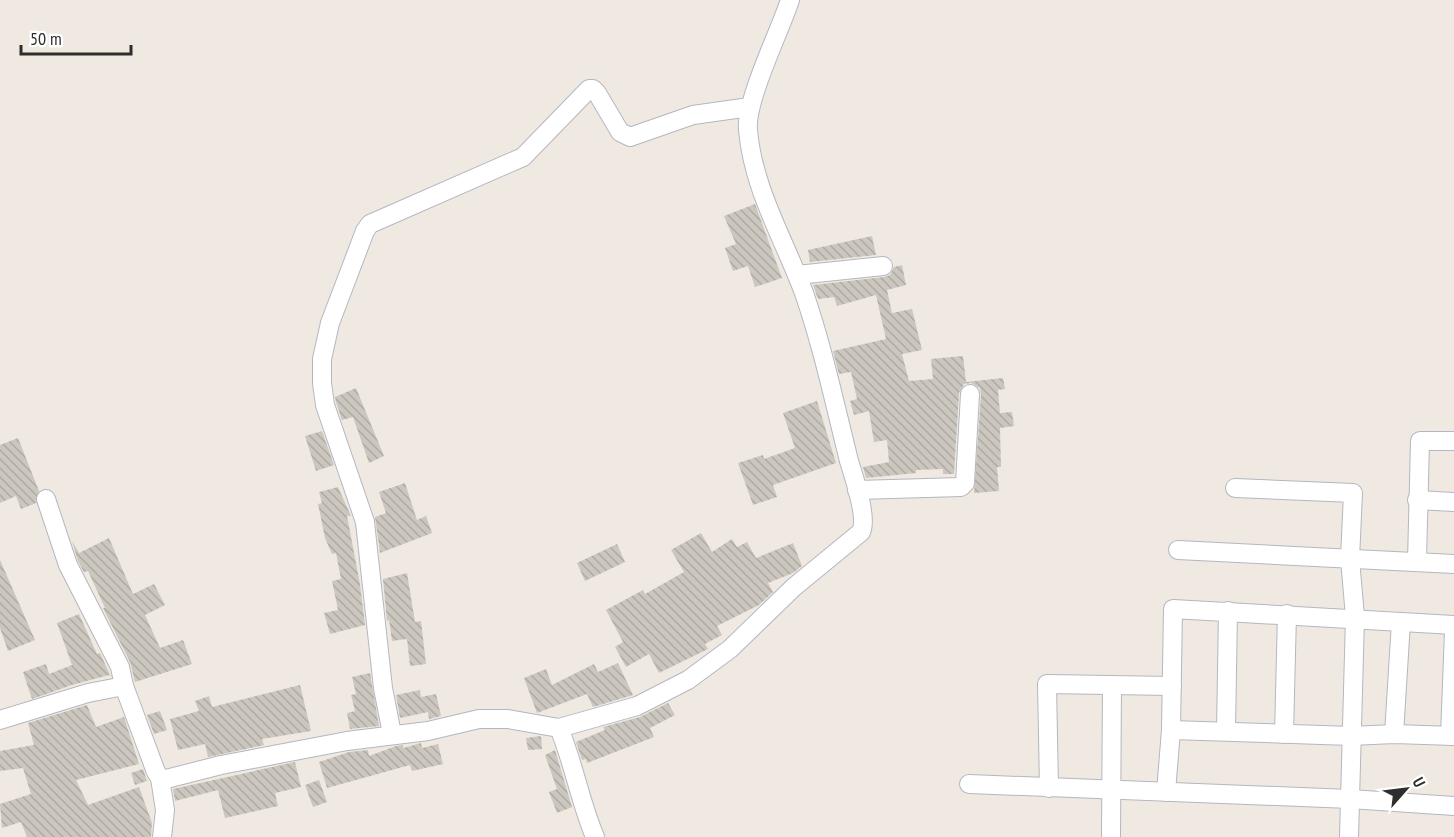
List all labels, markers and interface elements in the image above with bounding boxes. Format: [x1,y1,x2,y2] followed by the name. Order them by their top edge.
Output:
[21,18,130,56] scale bar
[30,27,62,50] text: 50 m
[1376,759,1436,819] north arrow
[1408,774,1430,790] text: U

